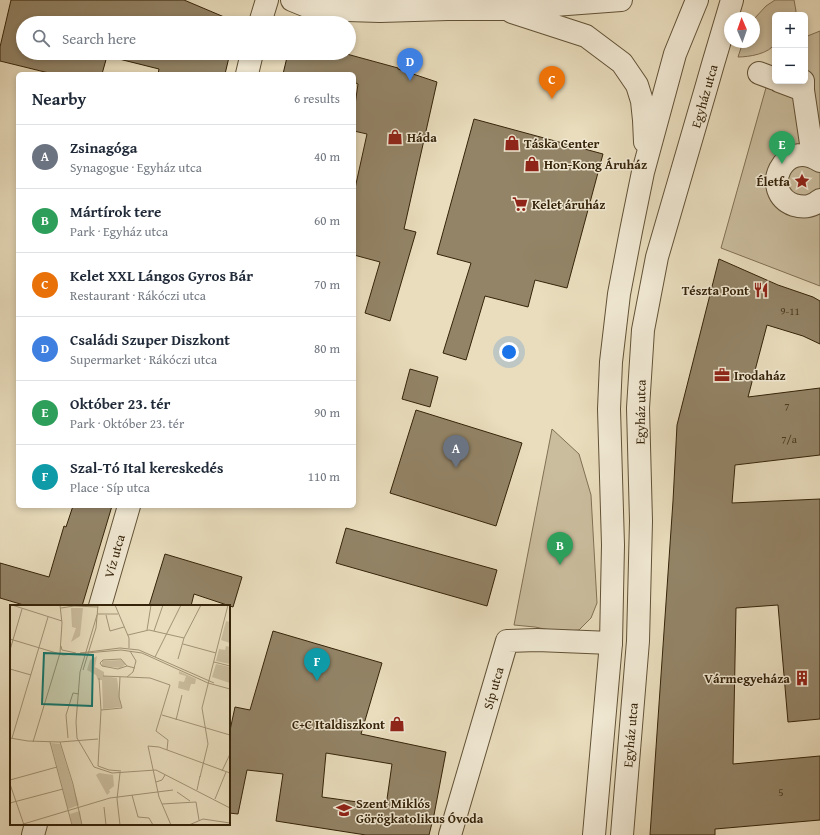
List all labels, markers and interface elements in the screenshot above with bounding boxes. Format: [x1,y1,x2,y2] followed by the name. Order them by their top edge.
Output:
[724,12,760,48] north arrow
[772,12,808,84] map controls
[772,12,808,48] button: +
[16,16,356,60] search box
[30,27,52,49] icon: search
[62,28,136,49] text: Search here
[397,48,423,81] pin: D
[772,48,808,84] button: −
[686,61,723,130] street label: Egyház utca
[539,66,565,99] pin: C
[32,86,86,111] text: Nearby
[294,89,340,108] text: 6 results
[386,128,404,146] shop icon: Háda
[407,128,437,147] place label: Háda
[769,131,795,164] pin: E
[503,134,521,152] shop icon: Táska Center
[524,134,600,153] place label: Táska Center
[70,137,137,158] text: Zsinagóga
[41,147,49,166] text: A
[314,147,340,166] text: 40 m
[523,155,541,173] shop icon: Hon-Kong Áruház
[544,155,647,174] place label: Hon-Kong Áruház
[70,158,202,177] text: Synagogue · Egyház utca
[757,172,790,191] place label: Életfa
[793,172,811,190] place icon: Életfa
[511,195,529,213] supermarket icon: Kelet áruház
[532,195,605,214] place label: Kelet áruház
[70,201,161,222] text: Mártírok tere
[41,211,49,230] text: B
[314,211,340,230] text: 60 m
[70,222,168,241] text: Park · Egyház utca
[70,265,253,286] text: Kelet XXL Lángos Gyros Bár
[41,275,49,294] text: C
[314,275,340,294] text: 70 m
[682,281,749,300] place label: Tészta Pont
[752,281,770,299] restaurant icon: Tészta Pont
[70,286,206,305] text: Restaurant · Rákóczi utca
[780,303,800,319] house number: 9-11
[70,329,230,350] text: Családi Szuper Diszkont
[41,339,49,358] text: D
[314,339,340,358] text: 80 m
[499,342,519,362] your location
[70,350,217,369] text: Supermarket · Rákóczi utca
[713,366,731,384] office icon: Irodaház
[734,366,786,385] place label: Irodaház
[630,378,651,445] street label: Egyház utca
[70,393,170,414] text: Október 23. tér
[784,398,790,414] house number: 7
[42,403,48,422] text: E
[314,403,340,422] text: 90 m
[70,414,184,433] text: Park · Október 23. tér
[781,431,798,447] house number: 7/a
[443,435,469,468] pin: A
[70,457,223,478] text: Szal-Tó Ital kereskedés
[42,467,48,486] text: F
[308,467,340,486] text: 110 m
[70,478,150,497] text: Place · Síp utca
[99,531,130,580] street label: Víz utca
[547,532,573,565] pin: B
[10,605,230,825] inset map
[304,648,330,681] pin: F
[478,664,509,712] street label: Síp utca
[704,669,790,688] place label: Vármegyeháza
[793,669,811,687] building icon: Vármegyeháza
[618,701,643,768] street label: Egyház utca
[292,715,385,734] place label: C+C Italdiszkont
[388,715,406,733] shop icon: C+C Italdiszkont
[778,784,784,800] house number: 5
[356,794,484,828] place label: Szent Miklós Görögkatolikus Óvoda
[335,801,353,819] school or university icon: Szent Miklós Görögkatolikus Óvoda

